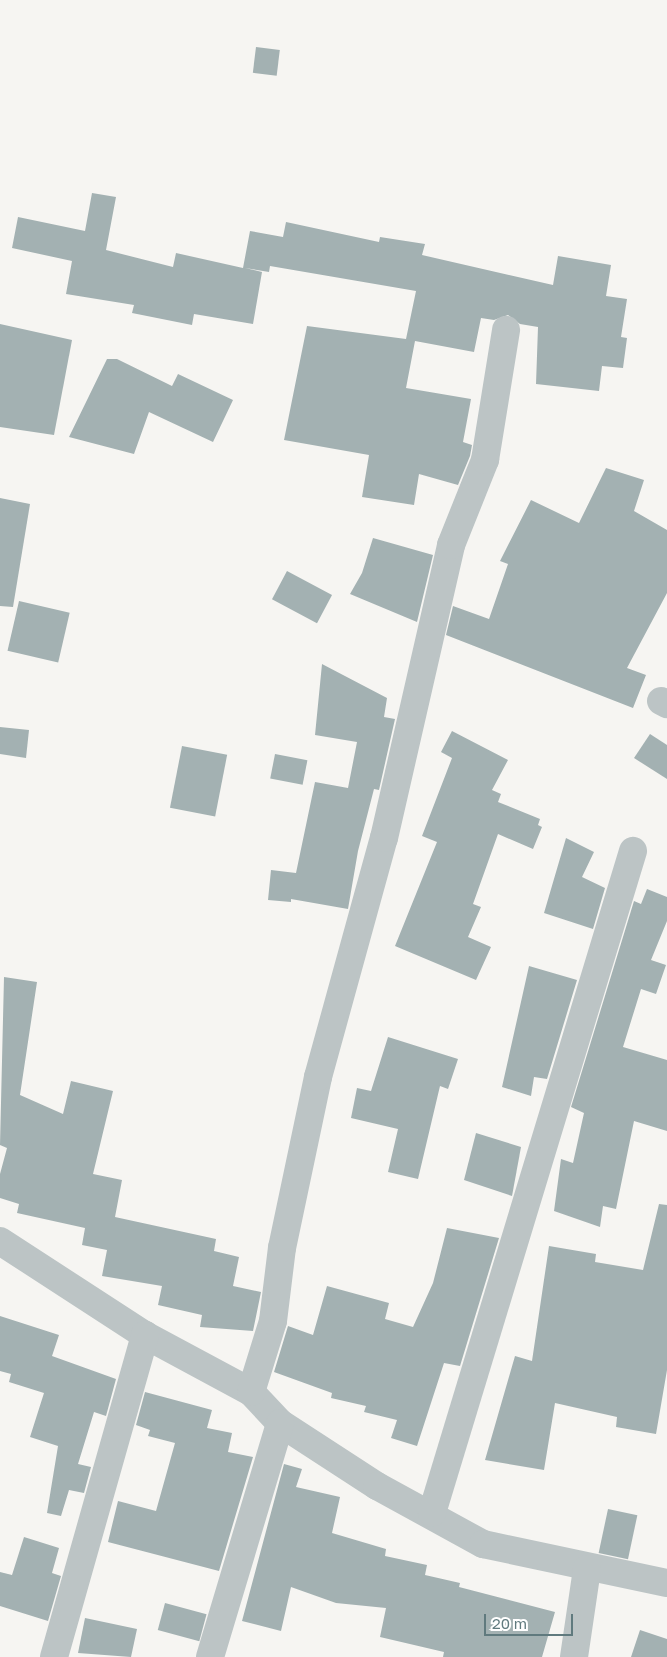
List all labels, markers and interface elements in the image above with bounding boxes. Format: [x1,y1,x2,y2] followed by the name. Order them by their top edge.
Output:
[487,1604,576,1636] scale bar
[492,1614,527,1632] text: 20 m

